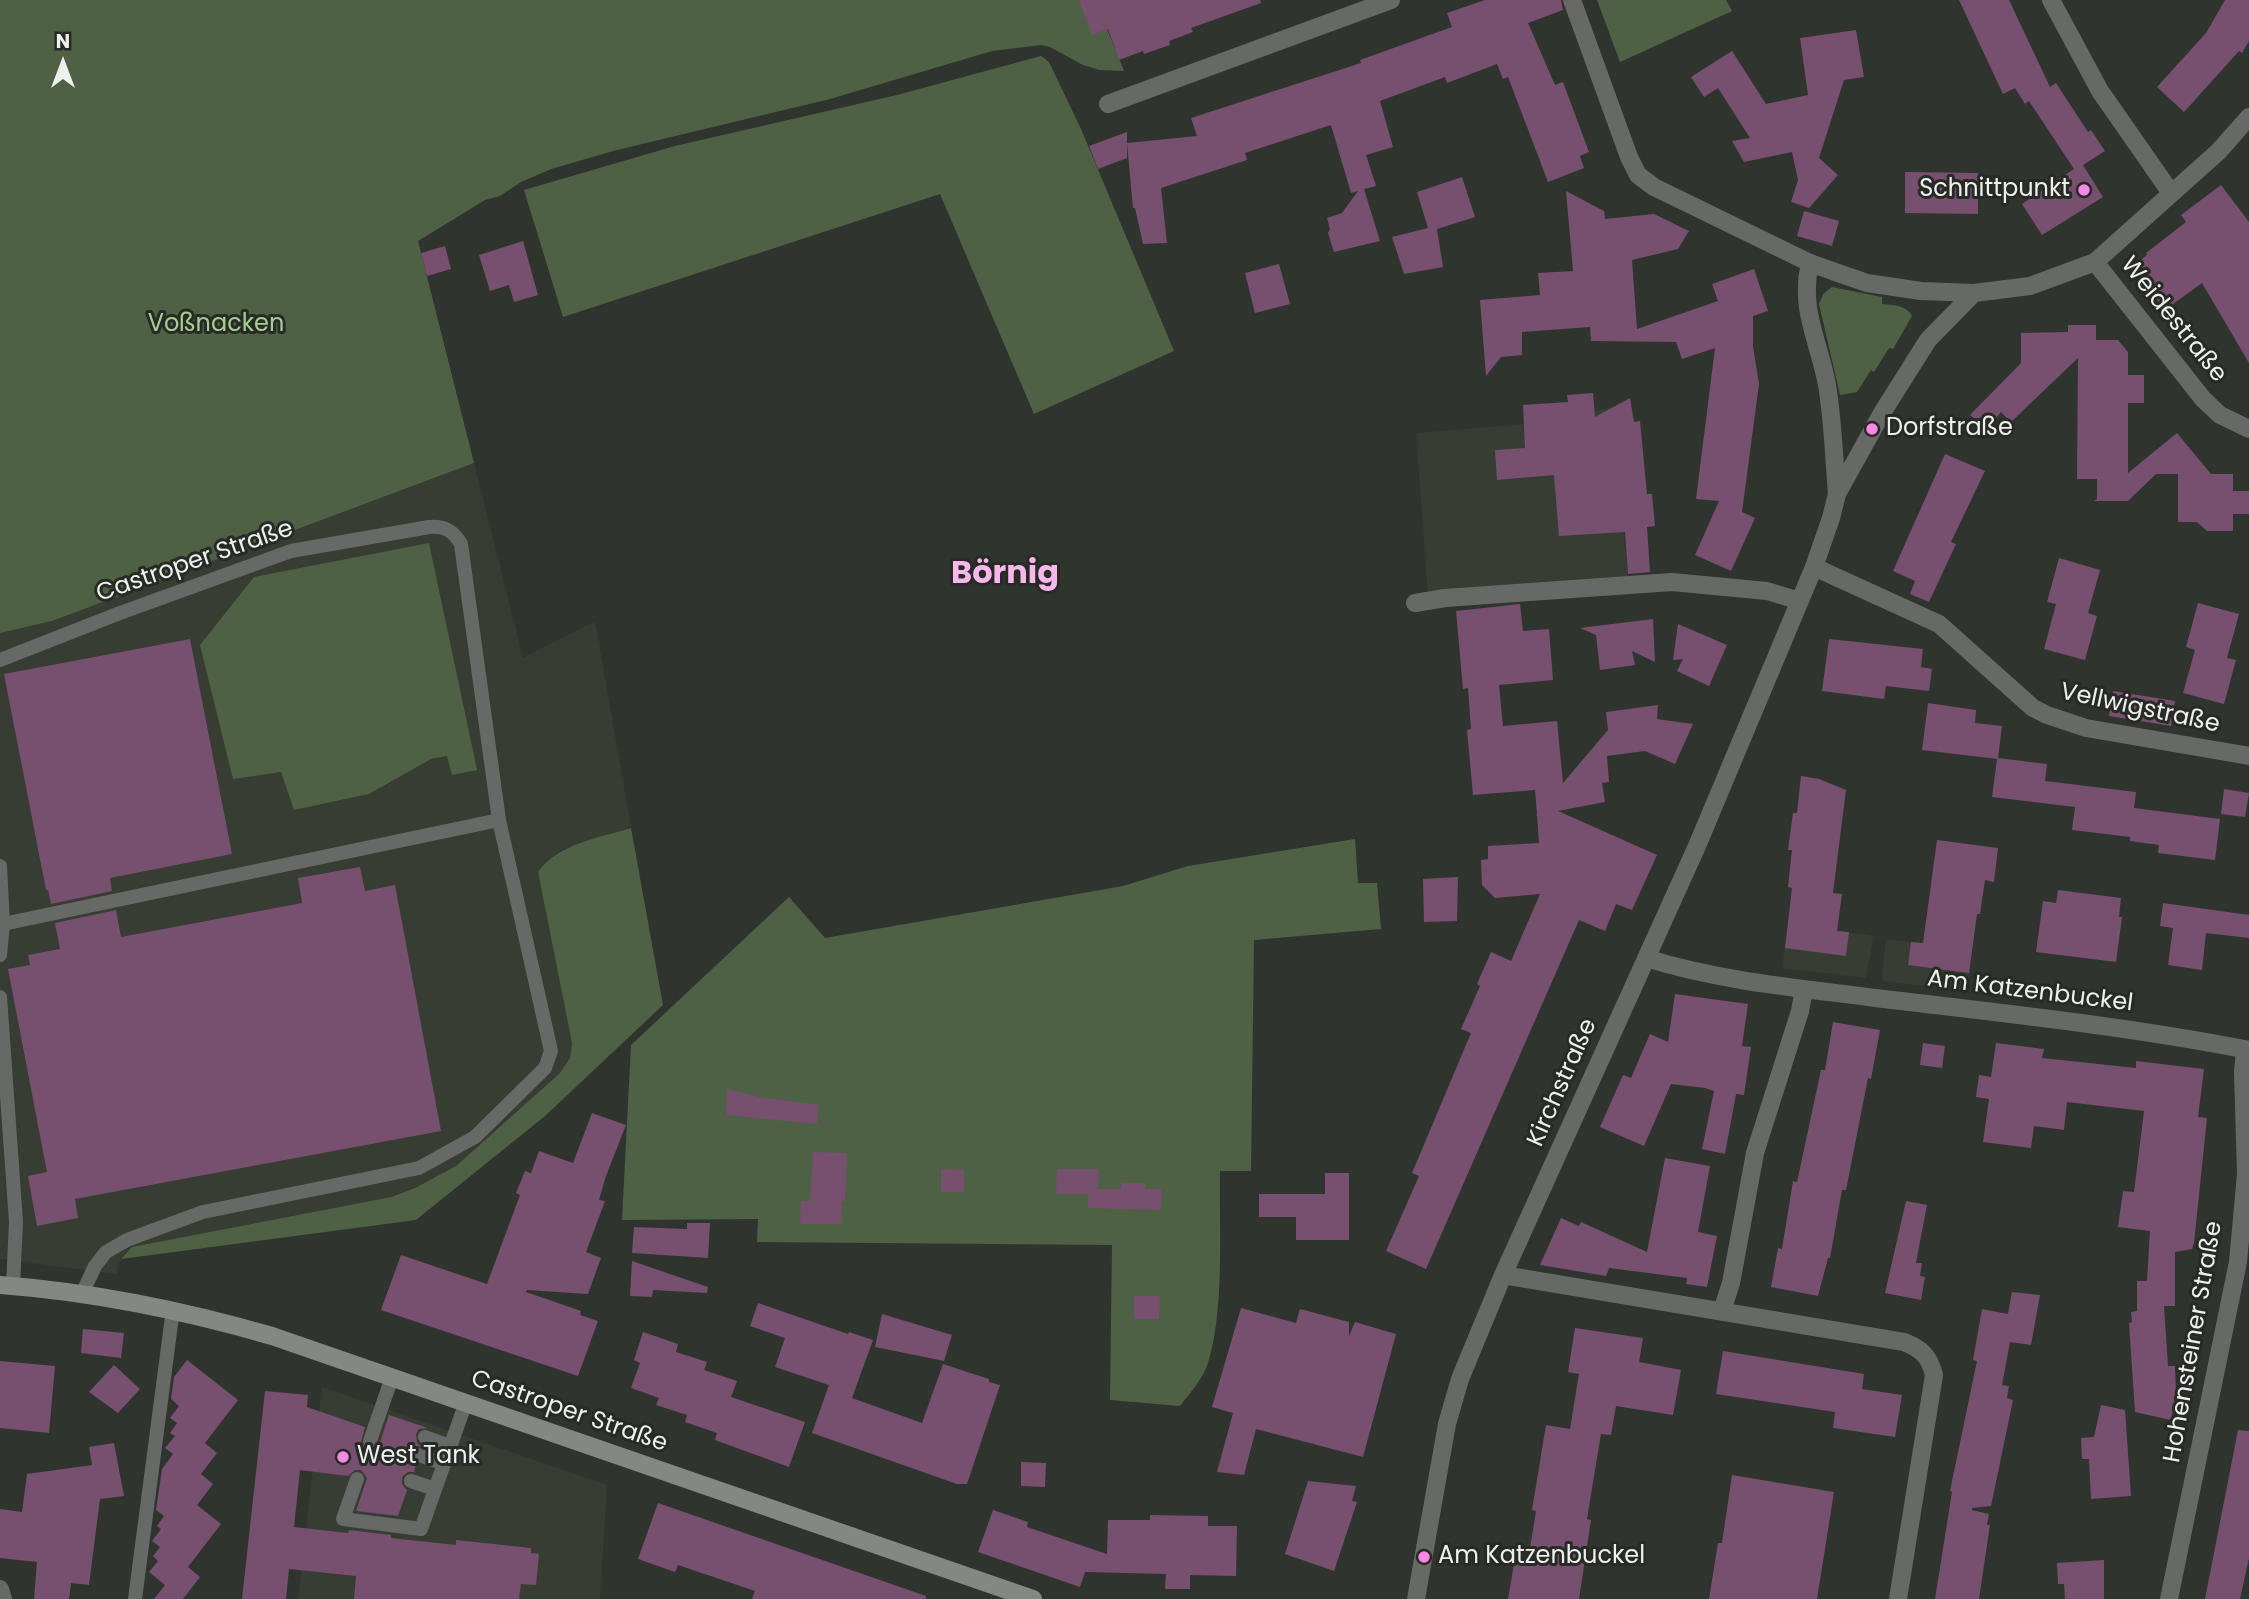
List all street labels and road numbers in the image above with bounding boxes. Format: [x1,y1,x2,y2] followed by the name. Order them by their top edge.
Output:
[2114,251,2232,389] street label: Weidestraße
[93,515,297,609] street label: Castroper Straße
[2058,678,2222,740] street label: Vellwigstraße
[1925,965,2135,1019] street label: Am Katzenbuckel
[1522,1015,1604,1151] street label: Kirchstraße
[2159,1219,2229,1465] street label: Hohensteiner Straße
[467,1365,671,1459] street label: Castroper Straße

